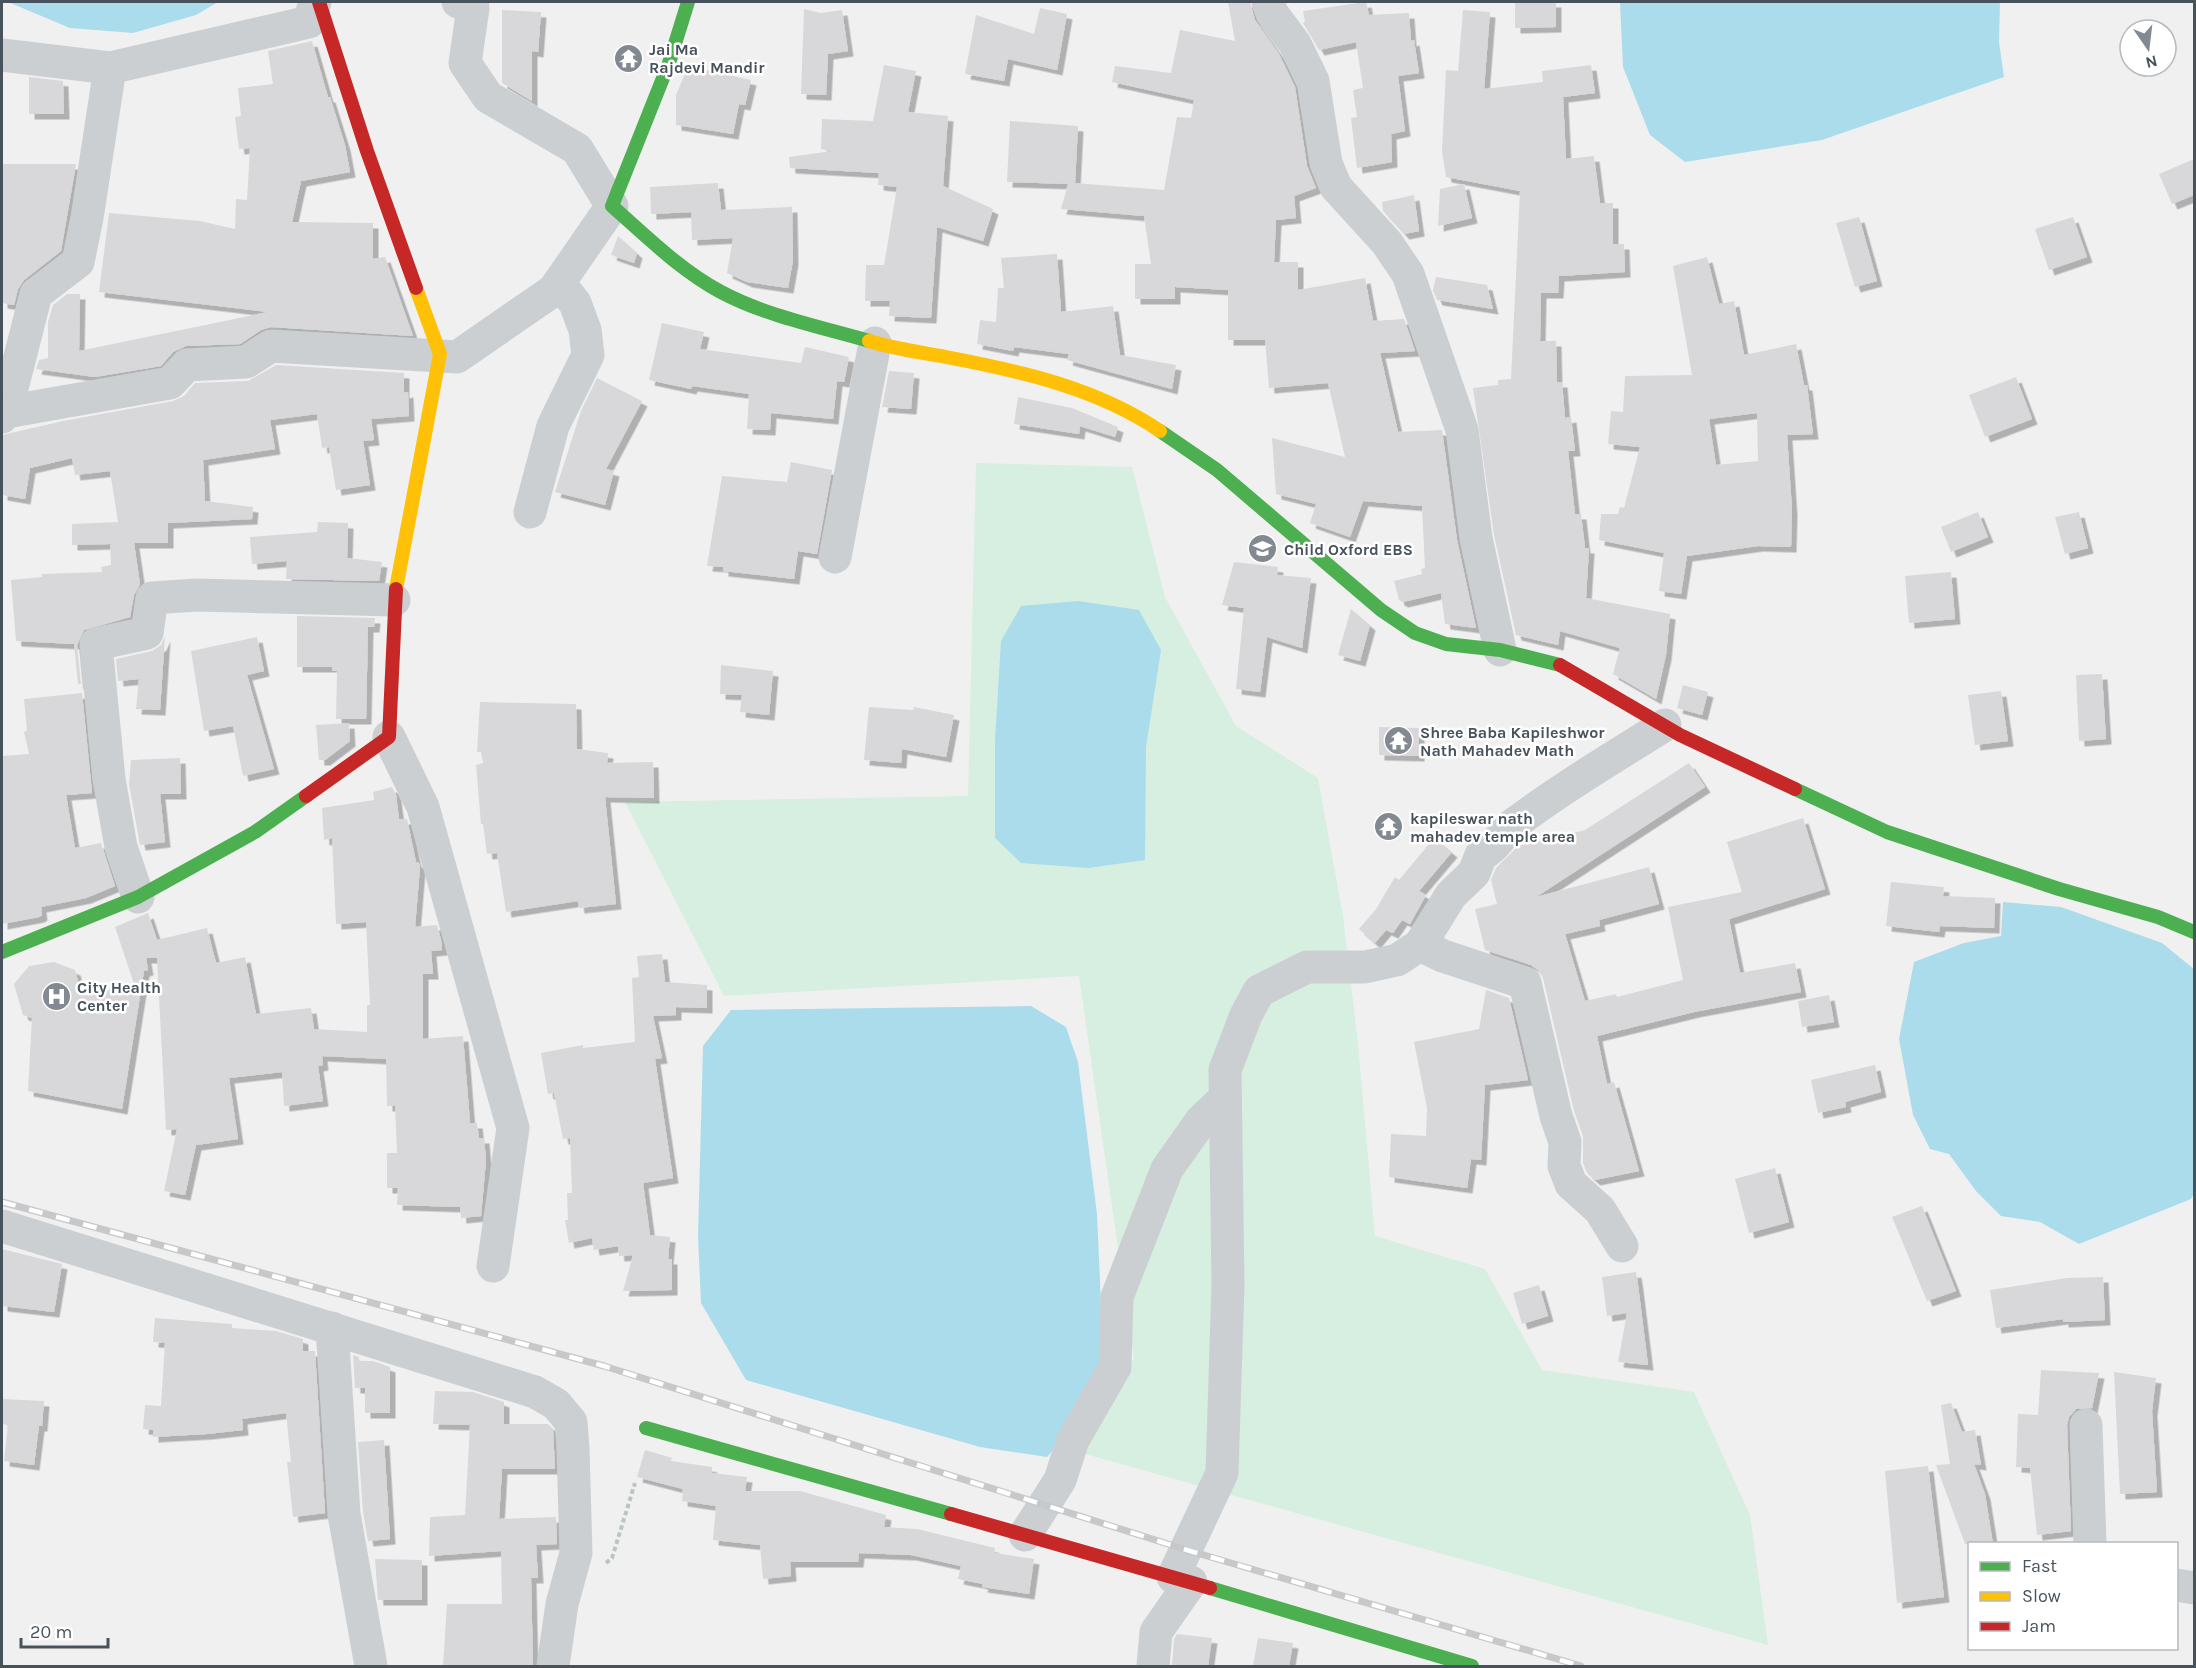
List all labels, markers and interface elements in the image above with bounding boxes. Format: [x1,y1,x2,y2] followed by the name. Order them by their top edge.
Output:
[2118,18,2178,78] north arrow
[649,40,765,77] place label: Jai Ma Rajdevi Mandir
[612,42,644,74] temple icon: Jai Ma Rajdevi Mandir
[2144,51,2159,73] text: N
[1247,533,1279,565] school or university icon: Child Oxford EBS
[1284,540,1413,559] place label: Child Oxford EBS
[1420,723,1605,760] place label: Shree Baba Kapileshwor Nath Mahadev Math
[1383,725,1415,757] temple icon: Shree Baba Kapileshwor Nath Mahadev Math
[1410,809,1575,846] place label: kapileswar nath mahadev temple area
[1373,811,1405,843] temple icon: kapileswar nath mahadev temple area
[77,978,161,1015] place label: City Health Center
[40,980,72,1012] hospital icon: City Health Center
[1968,1542,2178,1650] legend
[2022,1555,2057,1577] text: Fast
[2022,1585,2061,1607] text: Slow
[21,1611,108,1649] scale bar
[2022,1615,2056,1637] text: Jam
[30,1621,72,1643] text: 20 m

